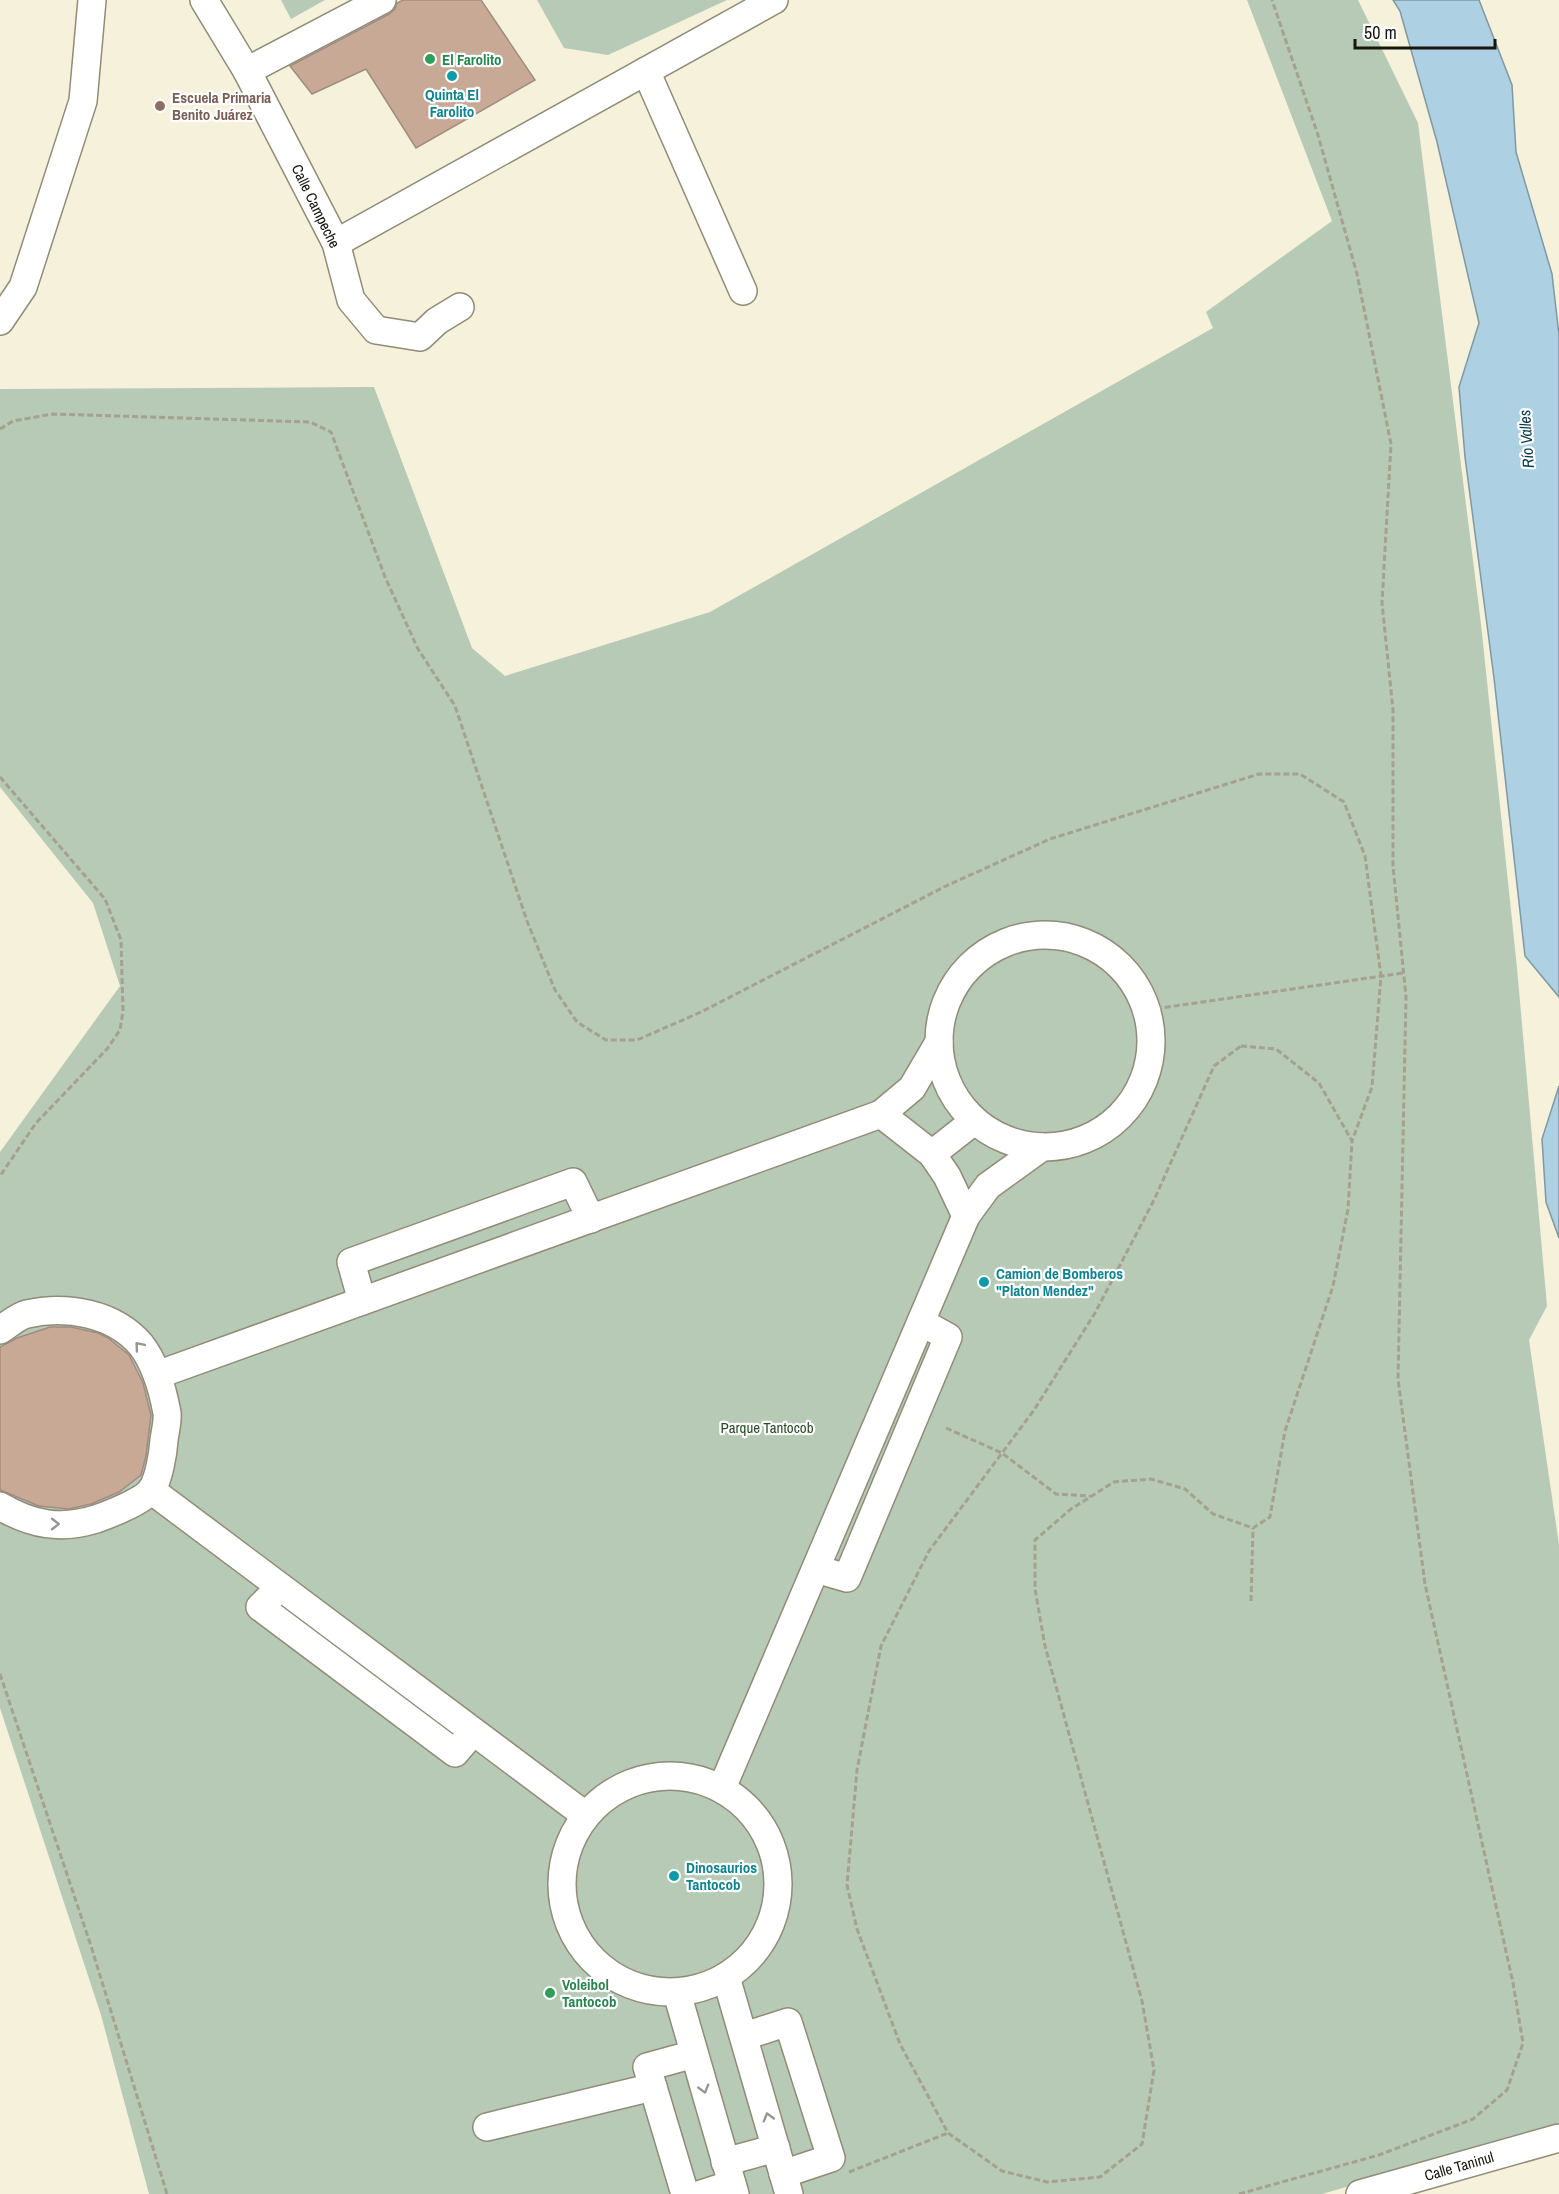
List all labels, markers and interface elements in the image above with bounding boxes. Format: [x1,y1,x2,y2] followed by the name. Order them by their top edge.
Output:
[1355,12,1494,50] scale bar
[1364,20,1397,45] text: 50 m
[442,49,502,70] place label: El Farolito
[423,52,437,66] marker: El Farolito
[445,69,459,83] marker: Quinta El Farolito
[425,84,479,122] place label: Quinta El Farolito
[172,87,271,125] place label: Escuela Primaria Benito Juárez
[153,99,167,113] marker: Escuela Primaria Benito Juárez
[287,161,345,252] street label: Calle Campeche
[1513,409,1539,469] water label: Río Valles
[996,1263,1123,1301] place label: Camion de Bomberos "Platon Mendez"
[977,1275,991,1289] marker: Camion de Bomberos "Platon Mendez"
[135,1342,146,1353] one-way arrow
[720,1417,814,1438] park label: Parque Tantocob
[50,1518,59,1530] one-way arrow
[686,1857,757,1895] place label: Dinosaurios Tantocob
[667,1869,681,1883] marker: Dinosaurios Tantocob
[562,1974,616,2012] place label: Voleibol Tantocob
[543,1986,557,2000] marker: Voleibol Tantocob
[697,2084,709,2094] one-way arrow
[762,2113,775,2123] one-way arrow
[1422,2146,1496,2186] street label: Calle Taninul

